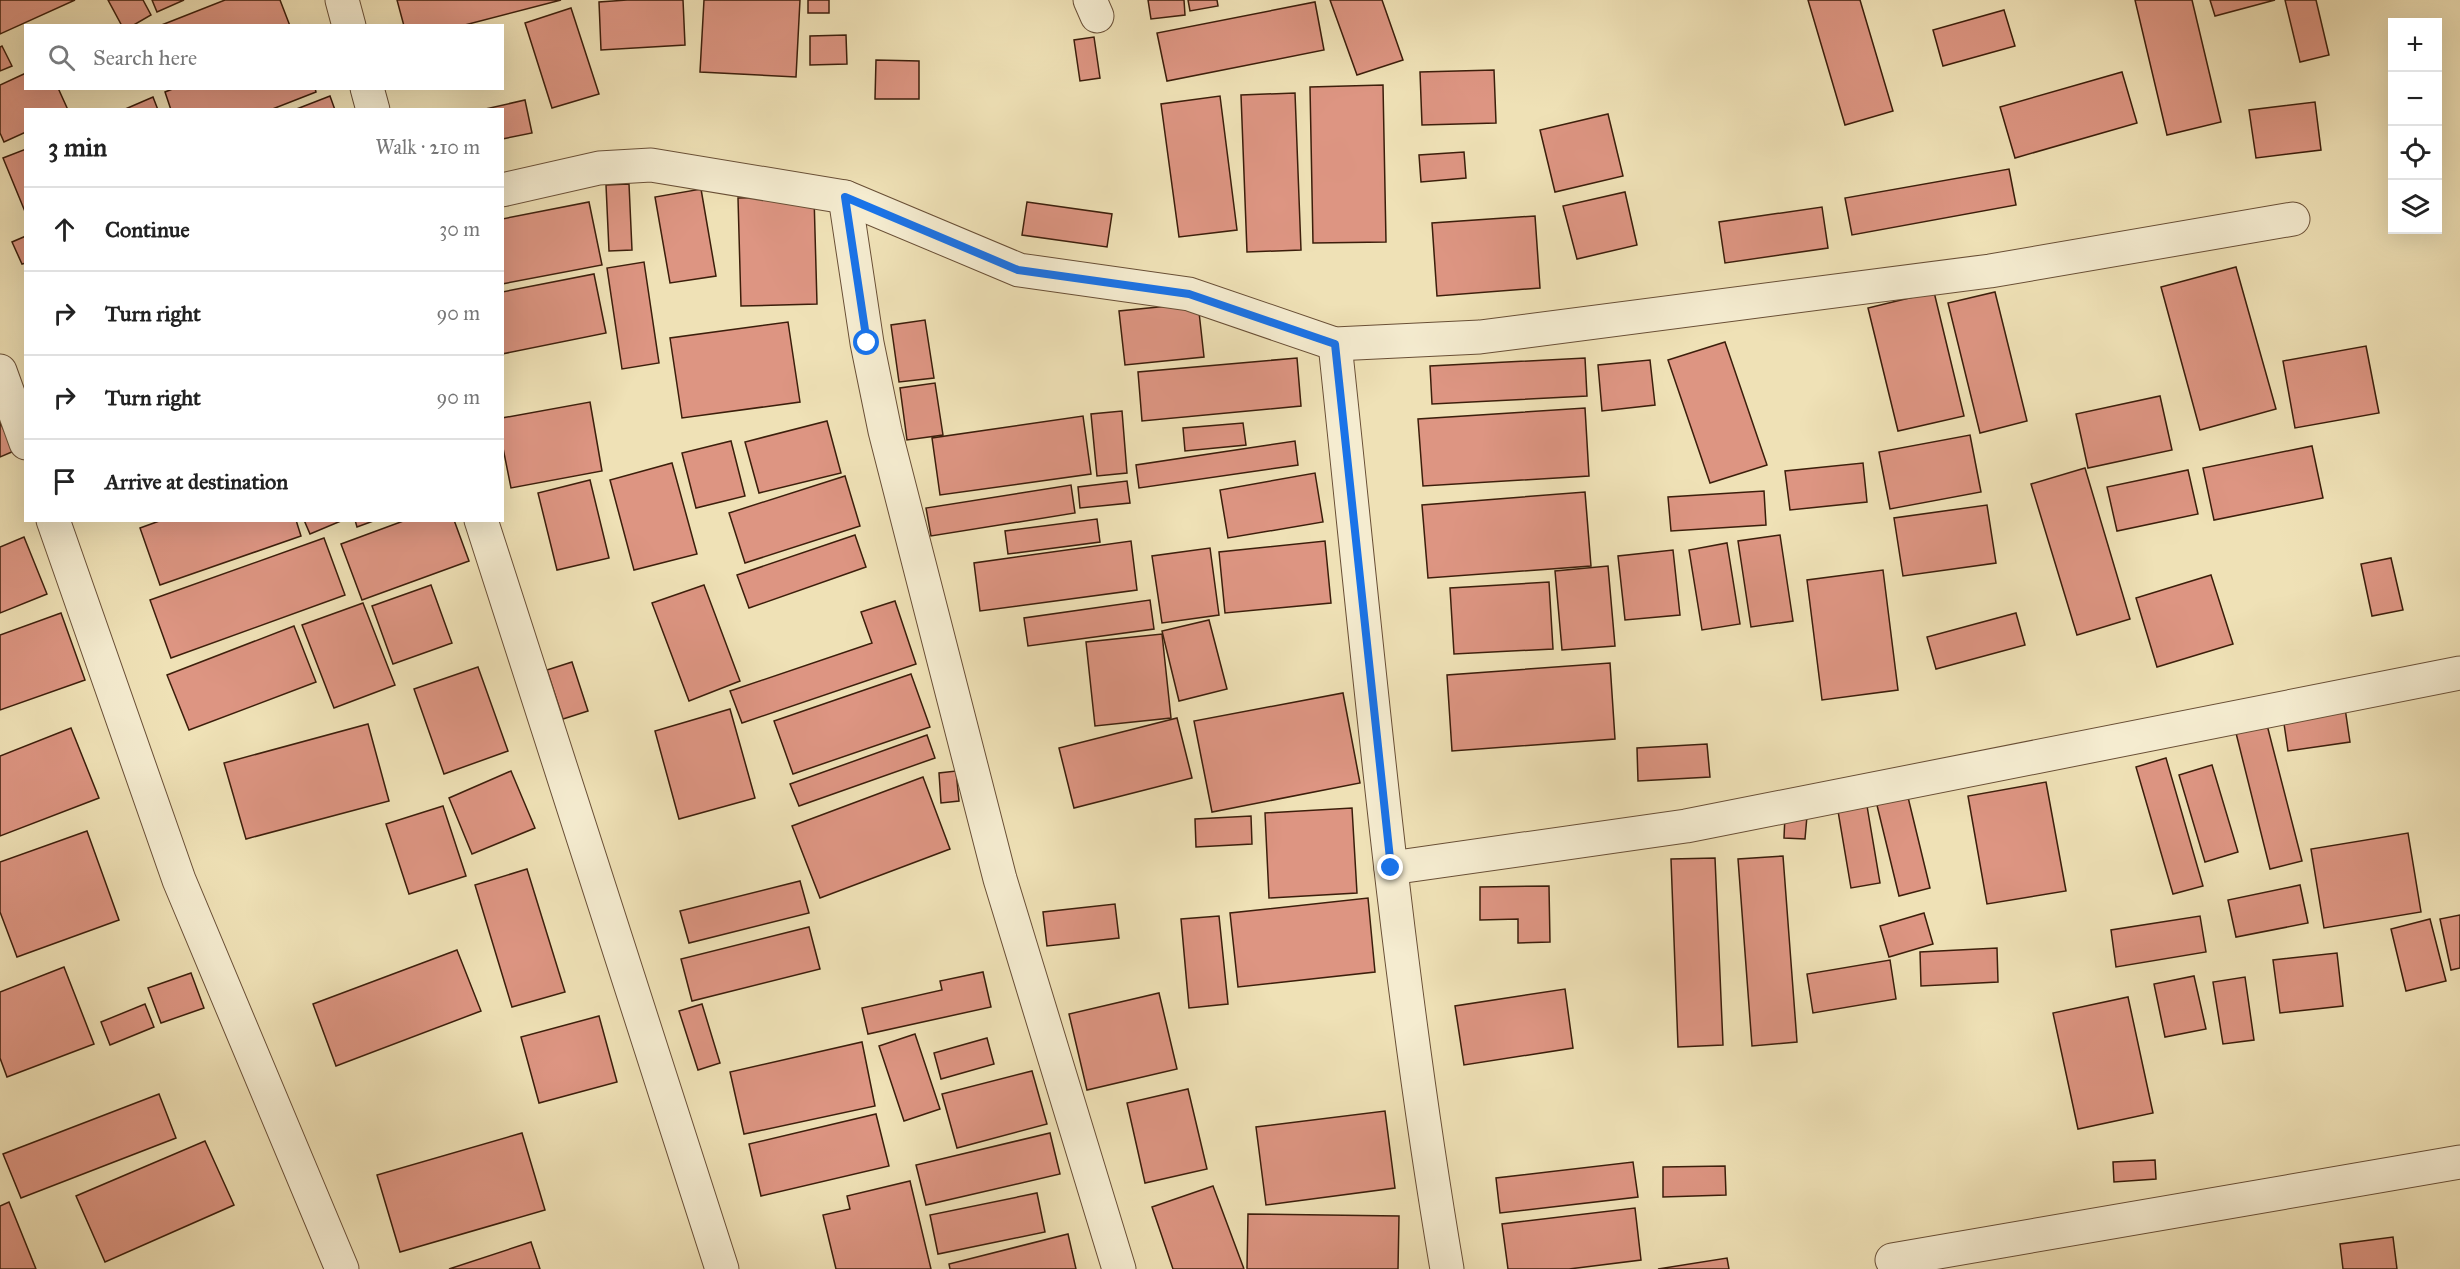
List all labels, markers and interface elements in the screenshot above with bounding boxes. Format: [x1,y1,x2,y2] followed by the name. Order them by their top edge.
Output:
[2388,18,2442,234] map controls
[2388,18,2442,72] button: +
[24,24,504,90] search box
[45,41,78,74] icon: search
[93,44,197,71] text: Search here
[2388,72,2442,126] button: −
[2388,126,2442,180] button: locate
[48,131,107,163] text: 3 min
[375,135,480,159] text: Walk · 210 m
[2388,180,2442,234] button: layers
[48,213,81,246] icon: ahead
[105,216,190,243] text: Continue
[439,217,480,241] text: 30 m
[48,297,81,330] icon: right
[105,300,201,327] text: Turn right
[437,301,480,325] text: 90 m
[853,329,879,355] route start
[48,381,81,414] icon: right
[105,384,201,411] text: Turn right
[437,385,480,409] text: 90 m
[48,465,81,498] icon: arrive
[105,468,288,495] text: Arrive at destination
[1377,854,1403,880] route end

